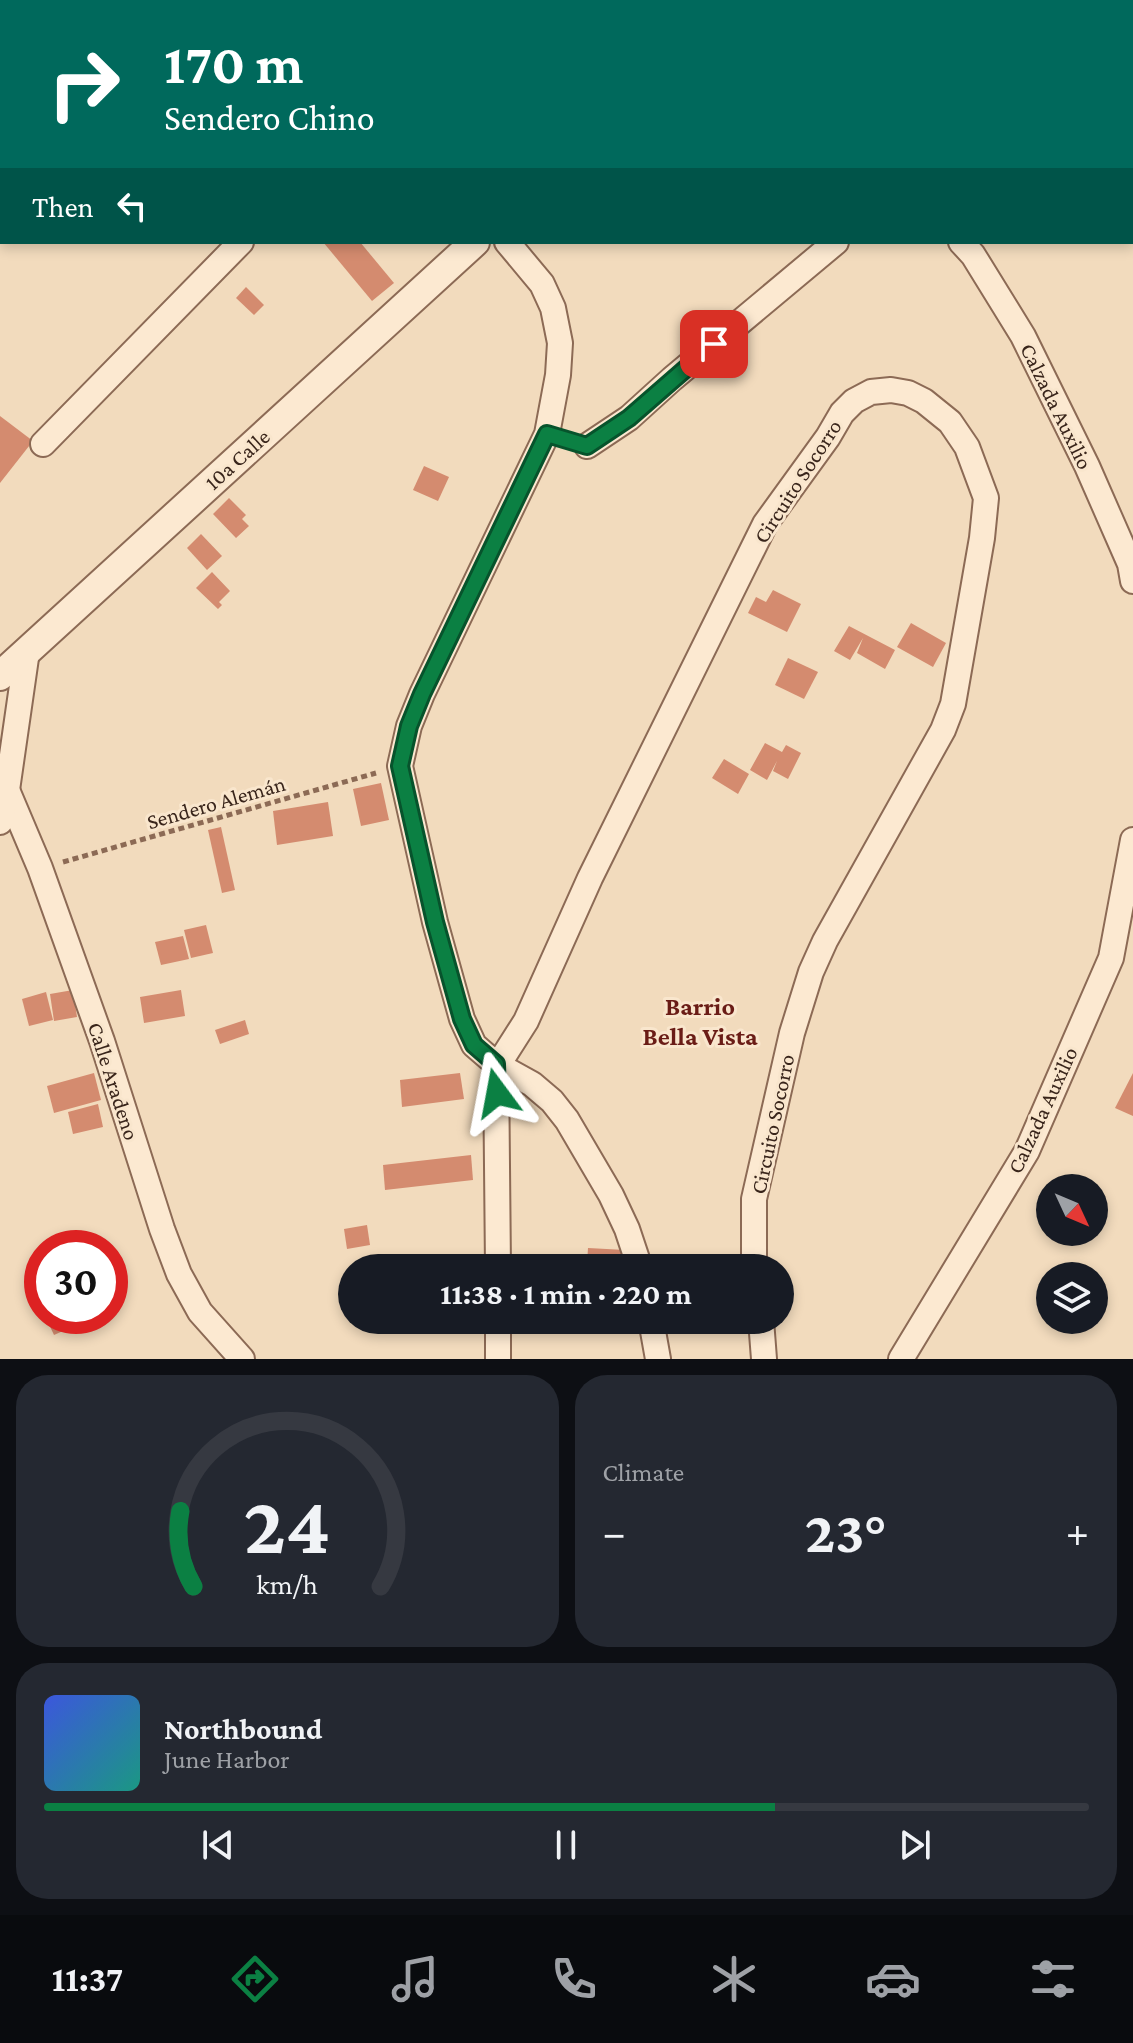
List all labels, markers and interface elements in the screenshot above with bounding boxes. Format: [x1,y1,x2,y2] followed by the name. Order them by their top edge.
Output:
[32,32,136,136] icon: right
[164,33,303,95] text: 170 m
[164,98,375,138] text: Sendero Chino
[110,184,154,228] icon: left
[32,190,94,223] text: Then
[680,310,748,378] pin
[692,322,736,366] icon: arrive
[1015,339,1098,473] street label: Calzada Auxilio
[748,415,847,548] street label: Circuito Socorro
[200,424,275,495] street label: 10a Calle
[144,771,289,834] street label: Sendero Alemán
[642,992,758,1051] district label: Barrio Bella Vista
[83,1019,144,1143] street label: Calle Aradeno
[1002,1043,1083,1177] street label: Calzada Auxilio
[455,1051,539,1135] position arrow
[745,1052,799,1196] street label: Circuito Socorro
[1036,1174,1108,1246] north arrow
[1036,1174,1108,1334] map controls
[24,1230,128,1334] speed limit sign: 30
[1036,1262,1108,1334] button: layers
[440,1277,692,1310] text: 11:38 · 1 min · 220 m
[603,1458,684,1487] text: Climate
[244,1478,331,1571] text: 24
[805,1498,887,1565] text: 23°
[603,1508,626,1556] text: −
[1066,1508,1089,1556] text: +
[256,1568,318,1600] text: km/h
[164,1712,322,1745] text: Northbound
[164,1745,290,1774] text: June Harbor
[196,1823,240,1867] icon: previous
[544,1823,588,1867] icon: pause
[893,1823,937,1867] icon: next
[227,1951,283,2007] icon: directions
[387,1951,443,2007] icon: music
[546,1951,602,2007] icon: phone
[706,1951,762,2007] icon: climate
[865,1951,921,2007] icon: car
[1025,1951,1081,2007] icon: filters
[52,1959,123,1999] text: 11:37

